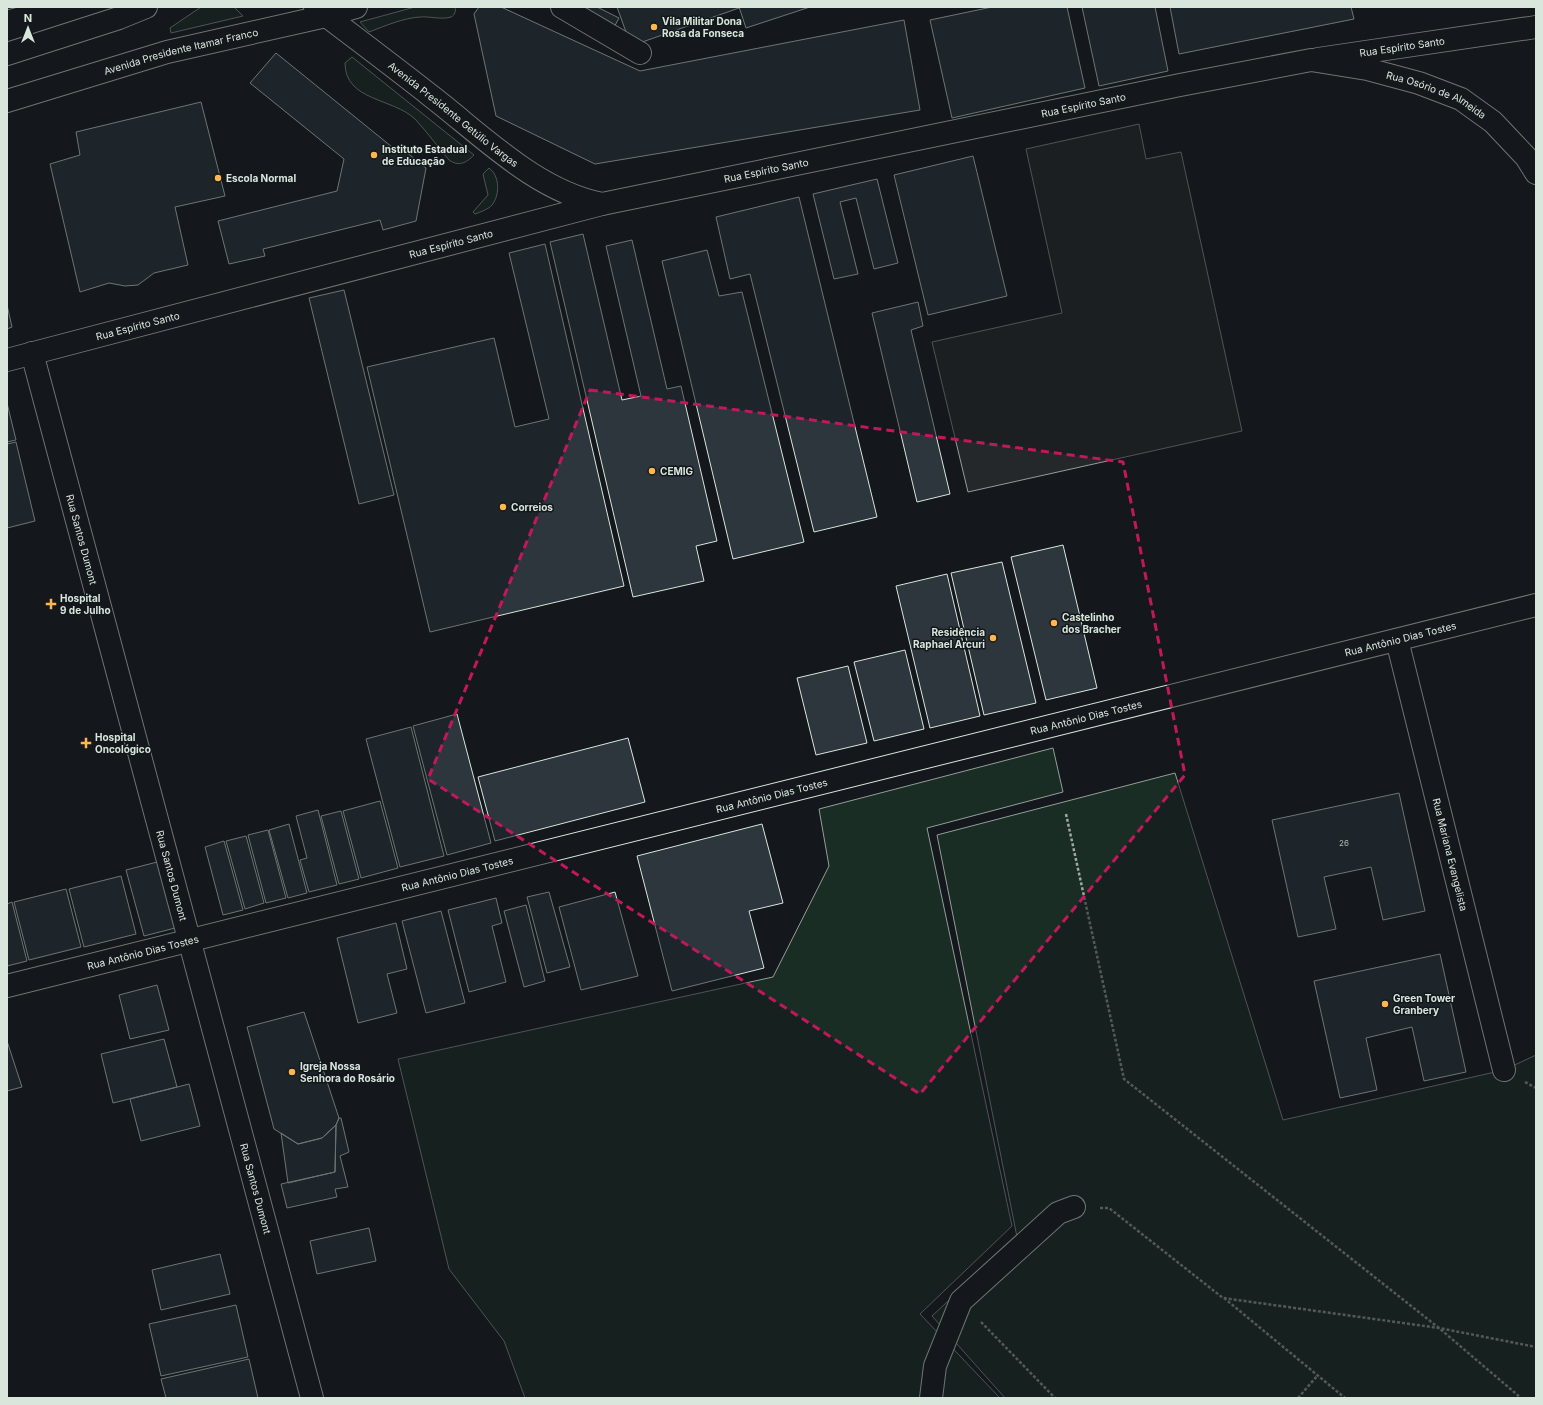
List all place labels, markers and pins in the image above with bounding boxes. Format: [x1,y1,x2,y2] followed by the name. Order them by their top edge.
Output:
[662,15,744,39] place label: Vila Militar Dona Rosa da Fonseca
[649,22,659,32] marker: Vila Militar Dona Rosa da Fonseca
[382,143,467,167] place label: Instituto Estadual de Educação
[369,150,379,160] marker: Instituto Estadual de Educação
[226,172,296,184] place label: Escola Normal
[213,173,223,183] marker: Escola Normal
[660,465,694,477] place label: CEMIG
[647,466,657,476] marker: CEMIG
[511,501,553,513] place label: Correios
[498,502,508,512] marker: Correios
[60,592,111,616] place label: Hospital 9 de Julho
[45,598,57,610] marker: Hospital 9 de Julho
[1062,611,1121,635] place label: Castelinho dos Bracher
[1049,618,1059,628] marker: Castelinho dos Bracher
[913,626,985,650] place label: Residência Raphael Arcuri
[988,633,998,643] marker: Residência Raphael Arcuri
[95,731,151,756] place label: Hospital Oncológico
[80,737,92,749] marker: Hospital Oncológico
[1393,992,1455,1017] place label: Green Tower Granbery
[1380,999,1390,1009] marker: Green Tower Granbery
[300,1060,395,1084] place label: Igreja Nossa Senhora do Rosário
[287,1067,297,1077] marker: Igreja Nossa Senhora do Rosário

